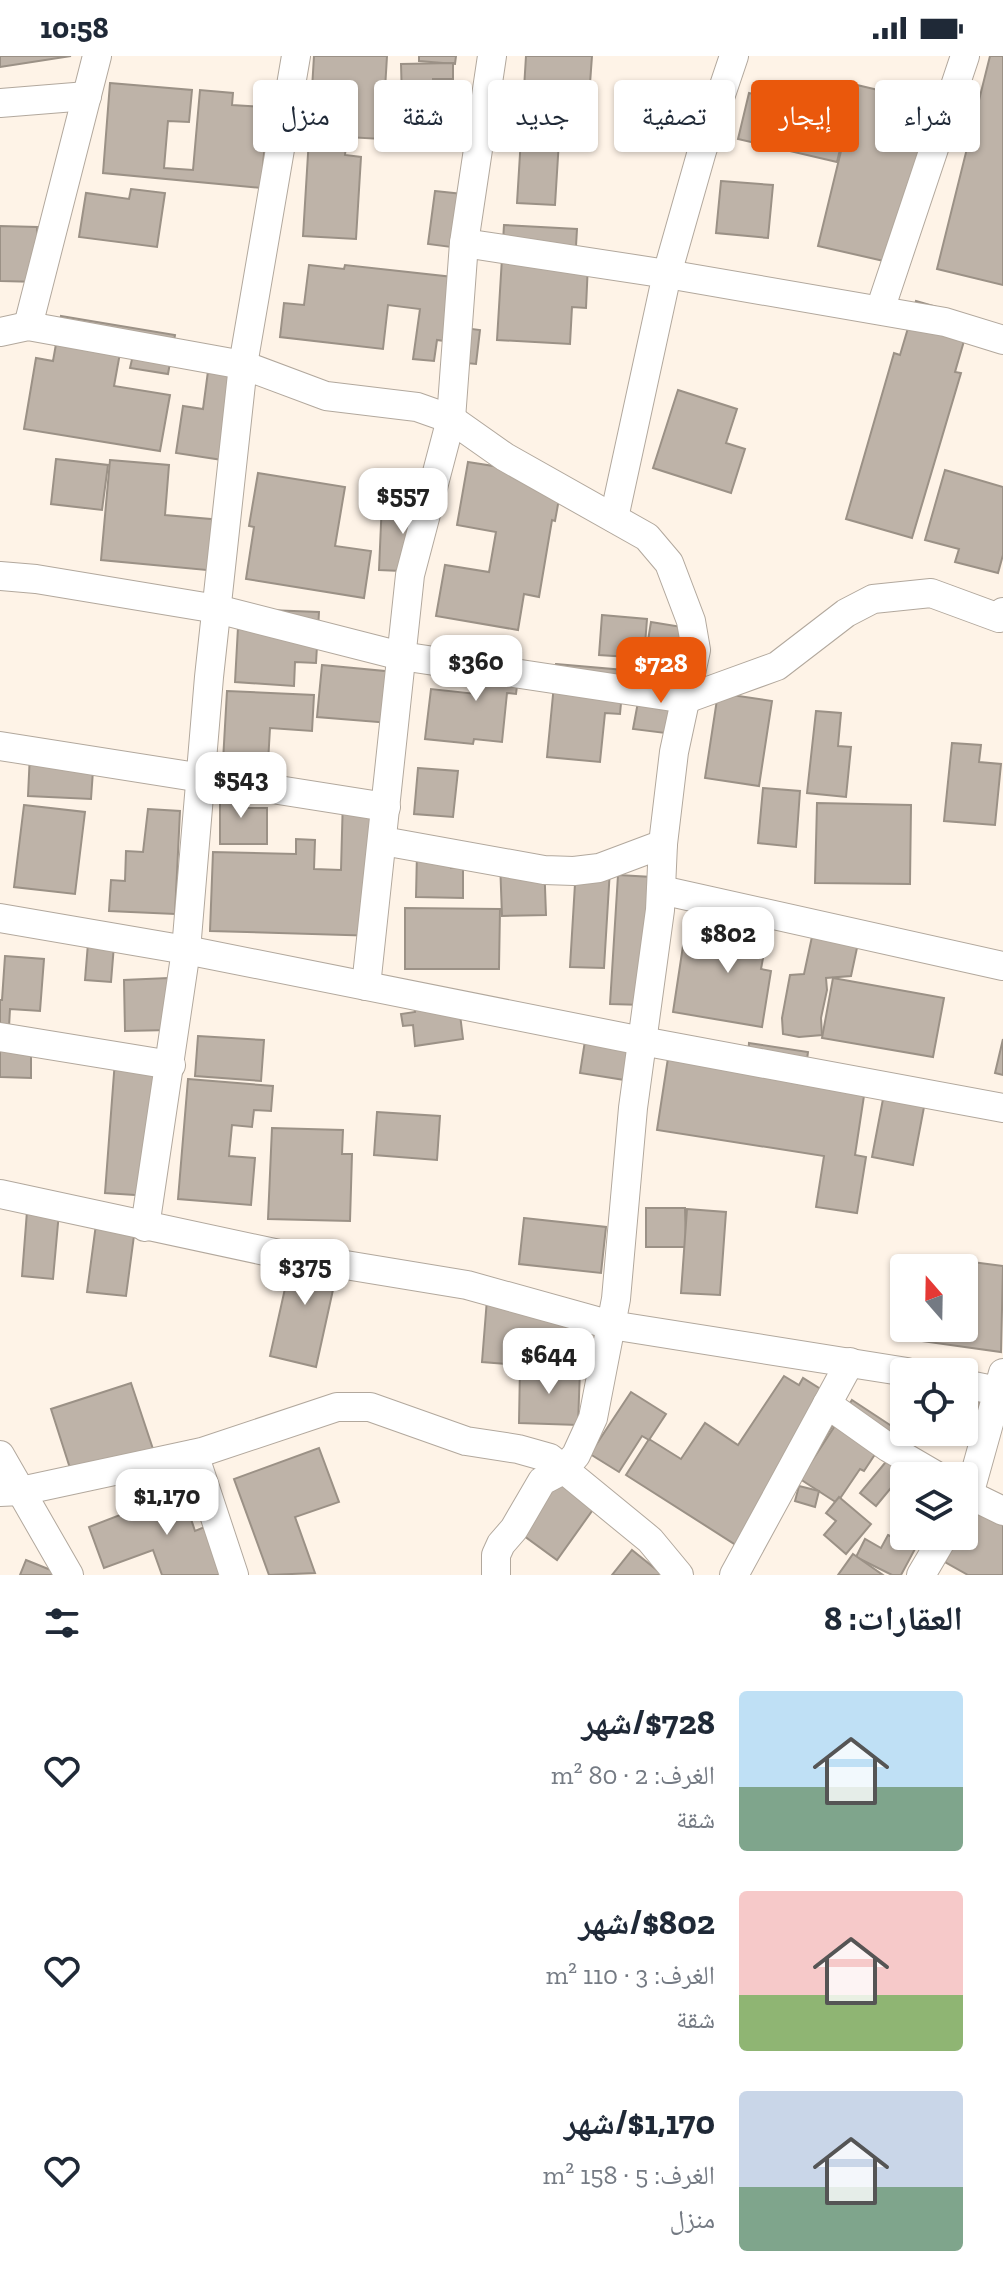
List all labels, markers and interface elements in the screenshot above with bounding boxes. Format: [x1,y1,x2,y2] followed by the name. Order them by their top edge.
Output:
[40,10,109,46] text: 10:58
[253,80,358,152] chip: منزل
[374,80,472,152] chip: شقة
[488,80,598,152] chip: جديد
[614,80,735,152] chip: تصفية
[751,80,859,152] chip: إيجار
[875,80,980,152] chip: شراء
[356,468,450,536] pin: $557
[377,478,429,510] text: $557
[429,635,523,703] pin: $360
[614,637,708,705] pin: $728
[448,645,504,677] text: $360
[634,647,688,679] text: $728
[194,752,288,820] pin: $543
[213,762,269,794] text: $543
[681,907,775,975] pin: $802
[700,917,756,949] text: $802
[258,1239,352,1307] pin: $375
[278,1249,332,1281] text: $375
[890,1254,978,1342] north arrow
[890,1254,978,1550] map controls
[502,1328,596,1396] pin: $644
[521,1338,577,1370] text: $644
[890,1358,978,1446] button: locate
[890,1462,978,1550] button: layers
[102,1469,232,1537] pin: $1,170
[134,1479,200,1511] text: $1,170
[824,1598,963,1639] text: العقارات: 8
[40,1601,84,1645] icon: filters
[581,1702,715,1743] text: $728/شهر
[803,1723,899,1819] icon: home
[40,1749,84,1793] icon: heart
[551,1759,715,1791] text: الغرف: 2 · 80 m²
[676,1803,715,1835] text: شقة
[579,1902,715,1943] text: $802/شهر
[803,1923,899,2019] icon: home
[40,1949,84,1993] icon: heart
[546,1959,715,1991] text: الغرف: 3 · 110 m²
[676,2003,715,2035] text: شقة
[564,2102,715,2143] text: $1,170/شهر
[803,2123,899,2219] icon: home
[40,2149,84,2193] icon: heart
[543,2159,715,2191] text: الغرف: 5 · 158 m²
[670,2203,715,2235] text: منزل

